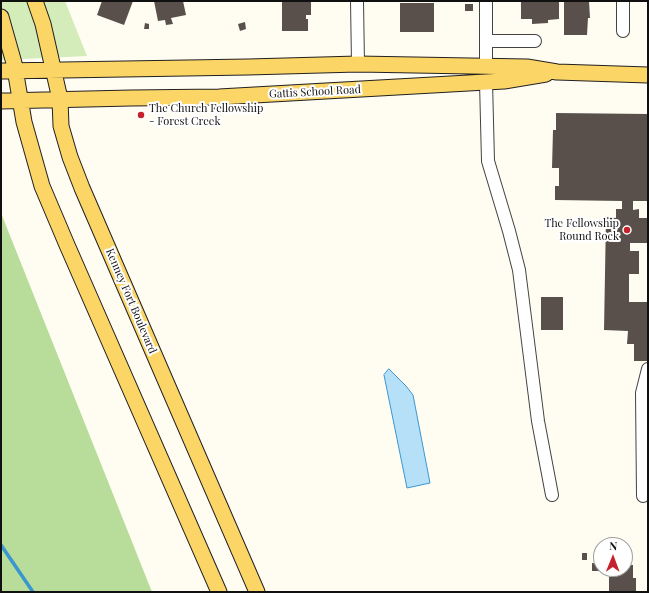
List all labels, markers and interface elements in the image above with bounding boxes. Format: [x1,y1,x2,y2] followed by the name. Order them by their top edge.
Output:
[269,83,361,101] street label: Gattis School Road
[149,102,263,128] place label: The Church Fellowship - Forest Creek
[136,110,146,120] marker: The Church Fellowship - Forest Creek
[544,217,619,243] place label: The Fellowship Round Rock
[622,225,632,235] marker: The Fellowship Round Rock
[103,246,159,356] street label: Kenney Fort Boulevard
[593,537,633,577] north arrow
[609,538,617,553] text: N

